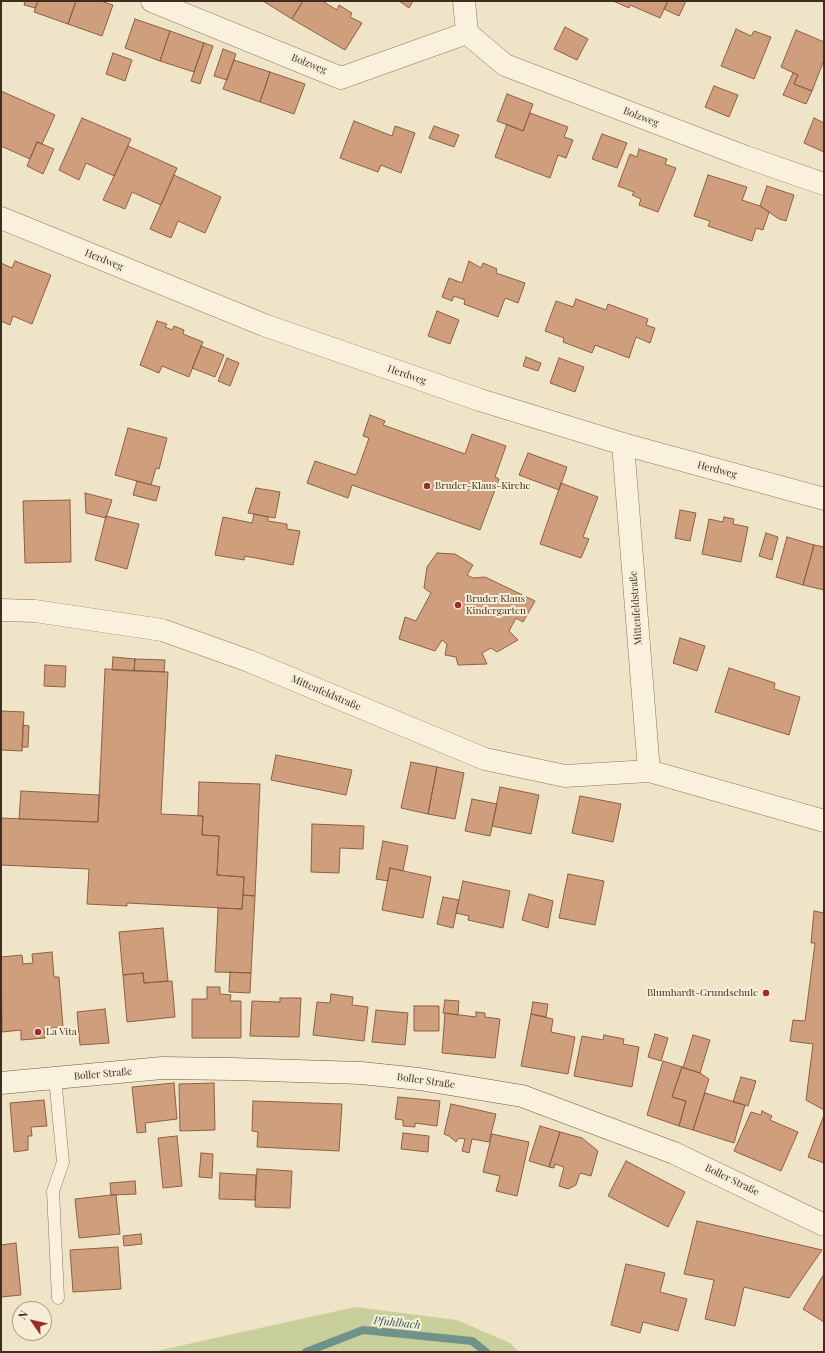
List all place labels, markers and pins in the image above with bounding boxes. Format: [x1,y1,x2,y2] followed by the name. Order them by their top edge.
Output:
[435,480,531,492] place label: Bruder-Klaus-Kirche
[422,481,432,491] marker: Bruder-Klaus-Kirche
[466,593,526,616] place label: Bruder Klaus Kindergarten
[453,600,463,610] marker: Bruder Klaus Kindergarten
[647,987,758,999] place label: Blumhardt-Grundschule
[761,988,771,998] marker: Blumhardt-Grundschule
[46,1026,77,1038] place label: La Vita
[33,1027,43,1037] marker: La Vita

